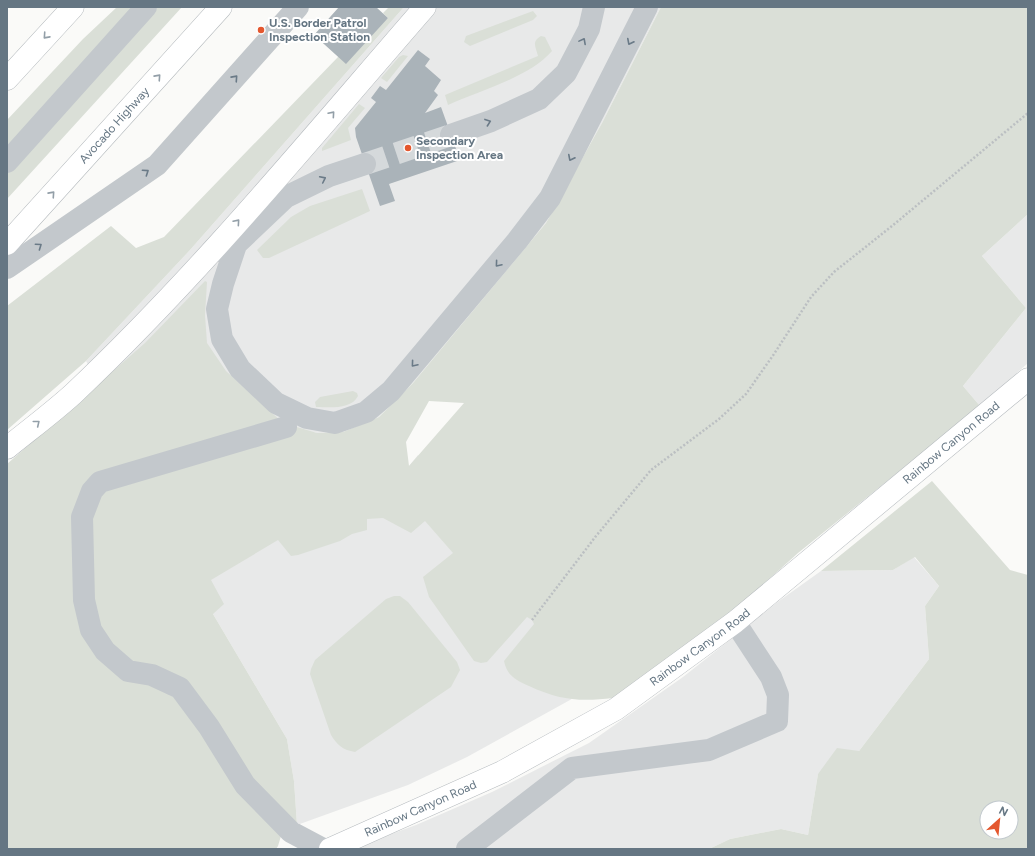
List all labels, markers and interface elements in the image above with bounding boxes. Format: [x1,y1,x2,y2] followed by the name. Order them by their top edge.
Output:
[269,16,370,44] place label: U.S. Border Patrol Inspection Station
[256,25,266,35] marker: U.S. Border Patrol Inspection Station
[44,31,51,39] one-way arrow
[578,38,586,45] one-way arrow
[627,38,635,45] one-way arrow
[153,74,160,81] one-way arrow
[230,75,237,82] one-way arrow
[76,84,153,166] street label: Avocado Highway
[327,111,335,119] one-way arrow
[484,119,491,127] one-way arrow
[416,134,503,162] place label: Secondary Inspection Area
[403,143,413,153] marker: Secondary Inspection Area
[568,153,576,161] one-way arrow
[142,169,149,177] one-way arrow
[319,176,326,184] one-way arrow
[47,191,55,199] one-way arrow
[233,220,240,227] one-way arrow
[35,243,42,251] one-way arrow
[495,260,502,267] one-way arrow
[411,359,418,366] one-way arrow
[900,399,1002,487] street label: Rainbow Canyon Road
[33,421,40,428] one-way arrow
[647,605,753,689] street label: Rainbow Canyon Road
[362,777,479,840] street label: Rainbow Canyon Road
[979,800,1019,840] north arrow
[997,804,1010,819] text: N

